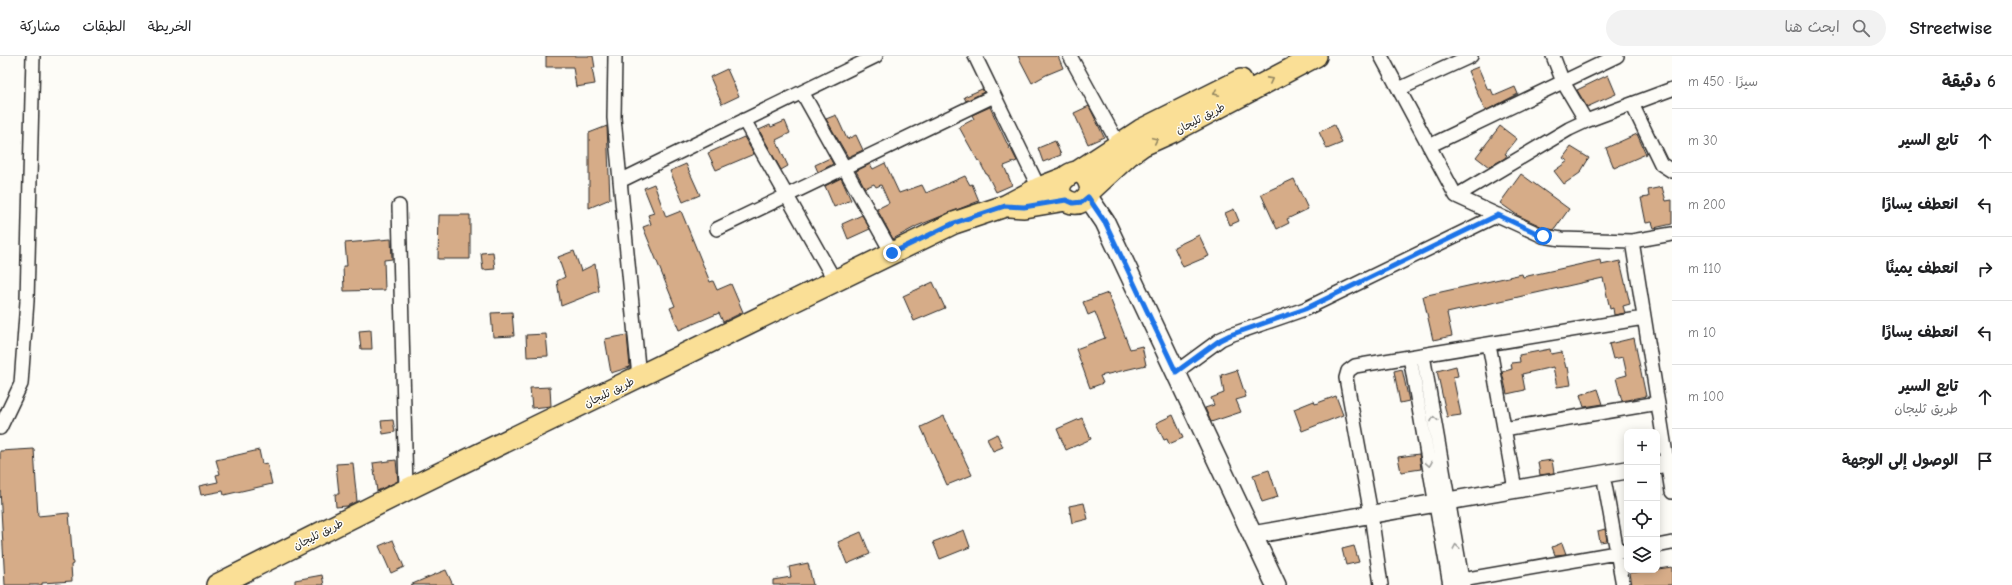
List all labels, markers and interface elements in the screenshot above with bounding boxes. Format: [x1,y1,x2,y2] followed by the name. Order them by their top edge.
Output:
[1606,10,1886,46] search box
[1850,17,1872,39] icon: search
[1910,17,1992,39] text: Streetwise
[20,18,60,35] text: مشاركة
[82,18,126,35] text: الطبقات
[148,18,191,35] text: الخريطة
[1784,18,1840,36] text: ابحث هنا
[1942,72,1996,91] text: 6 دقيقة
[1688,74,1758,89] text: سيرًا · 450 m
[1266,78,1273,85] one-way arrow
[1212,88,1220,96] one-way arrow
[1173,100,1227,137] street label: طريق ثليجان
[1974,130,1996,152] icon: ahead
[1899,131,1958,149] text: تابع السير
[1688,133,1718,148] text: 30 m
[1150,137,1158,145] one-way arrow
[1974,194,1996,216] icon: left
[1882,195,1958,213] text: انعطف يسارًا
[1688,197,1726,212] text: 200 m
[1534,227,1552,245] route start
[883,244,901,262] route end
[1974,258,1996,280] icon: right
[1886,259,1958,277] text: انعطف يمينًا
[1688,261,1721,276] text: 110 m
[1974,322,1996,344] icon: left
[1882,323,1958,341] text: انعطف يسارًا
[1688,325,1716,340] text: 10 m
[582,375,636,410] street label: طريق ثليجان
[1899,377,1958,395] text: تابع السير
[1974,386,1996,408] icon: ahead
[1688,389,1724,404] text: 100 m
[1894,401,1958,416] text: طريق ثليجان
[1430,415,1439,422] one-way arrow
[1624,429,1660,573] map controls
[1624,429,1660,465] button: +
[1974,450,1996,472] icon: arrive
[1842,451,1958,469] text: الوصول إلى الوجهة
[1424,461,1432,467] one-way arrow
[1624,465,1660,501] button: −
[1624,501,1660,537] button: locate
[291,516,345,553] street label: طريق ثليجان
[1624,537,1660,573] button: layers
[1453,543,1461,550] one-way arrow

